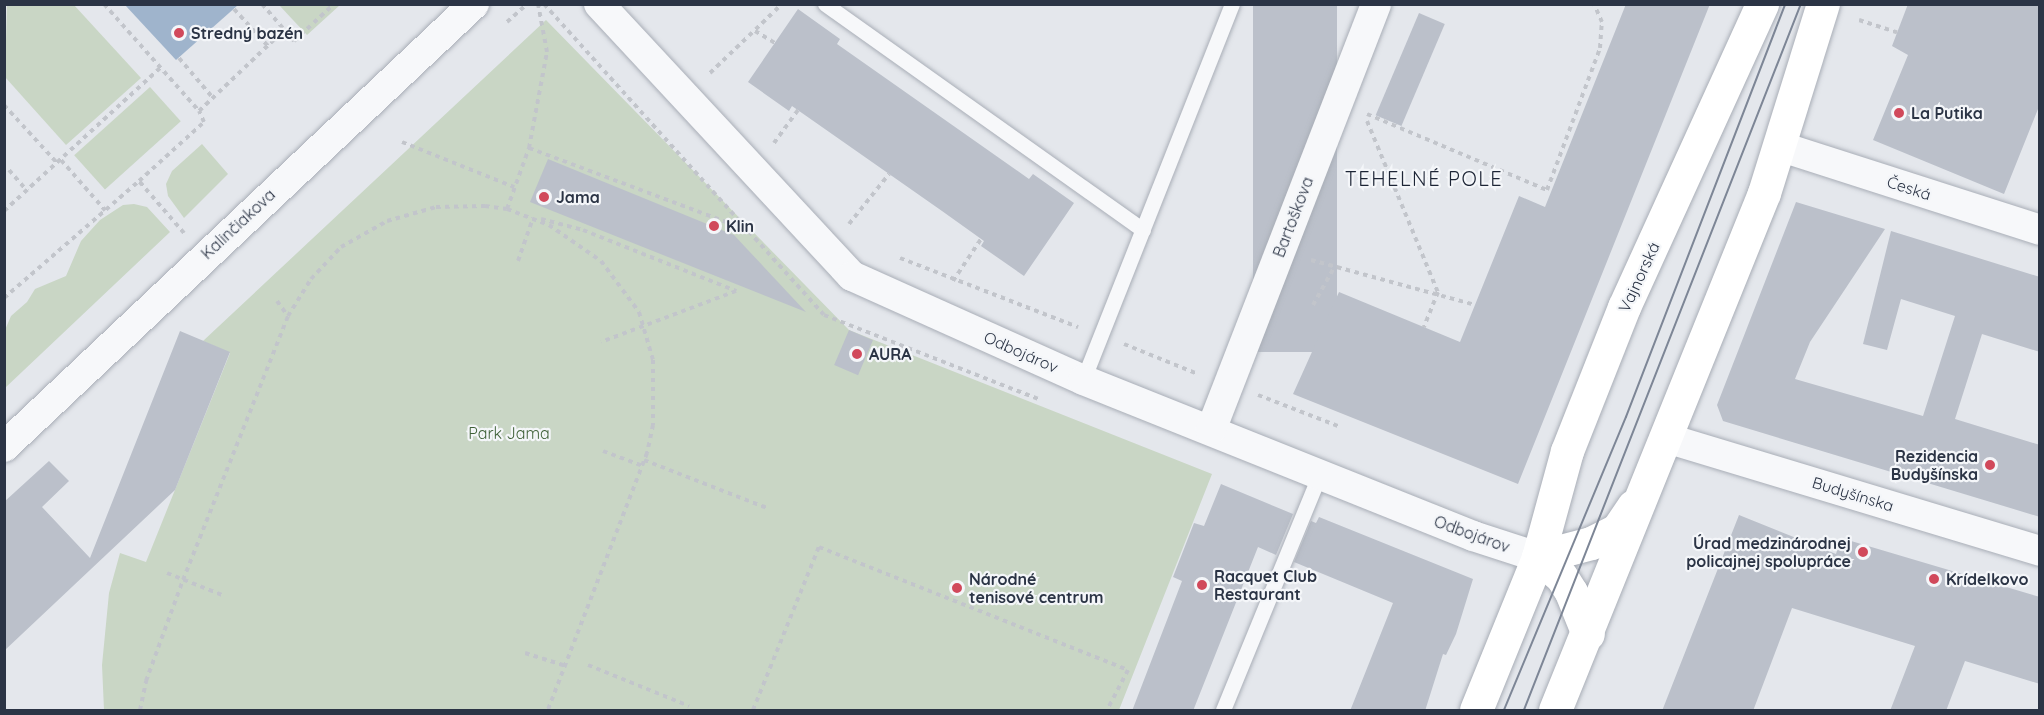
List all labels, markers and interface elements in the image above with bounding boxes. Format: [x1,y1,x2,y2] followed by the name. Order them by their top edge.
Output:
[191,23,303,43] place label: Stredný bazén
[172,26,186,40] marker: Stredný bazén
[1911,103,1983,123] place label: La Putika
[1892,106,1906,120] marker: La Putika
[1345,166,1503,190] district label: TEHELNÉ POLE
[1885,172,1933,204] street label: Česká
[1269,174,1317,260] street label: Bartoškova
[197,185,279,263] street label: Kalinčiakova
[556,187,600,207] place label: Jama
[537,190,551,204] marker: Jama
[726,216,754,236] place label: Klin
[707,219,721,233] marker: Klin
[1614,239,1664,315] street label: Vajnorská
[981,327,1061,377] street label: Odbojárov
[869,344,912,364] place label: AURA
[850,347,864,361] marker: AURA
[468,423,550,443] park label: Park Jama
[1891,446,1978,484] place label: Rezidencia Budyšínska
[1983,458,1997,472] marker: Rezidencia Budyšínska
[1810,473,1896,515] street label: Budyšínska
[1431,511,1513,557] street label: Odbojárov
[1686,533,1851,571] place label: Úrad medzinárodnej policajnej spolupráce
[1856,545,1870,559] marker: Úrad medzinárodnej policajnej spolupráce
[1214,566,1317,604] place label: Racquet Club Restaurant
[969,569,1104,607] place label: Národné tenisové centrum
[1946,569,2028,589] place label: Krídelkovo
[1927,572,1941,586] marker: Krídelkovo
[1195,578,1209,592] marker: Racquet Club Restaurant
[950,581,964,595] marker: Národné tenisové centrum

